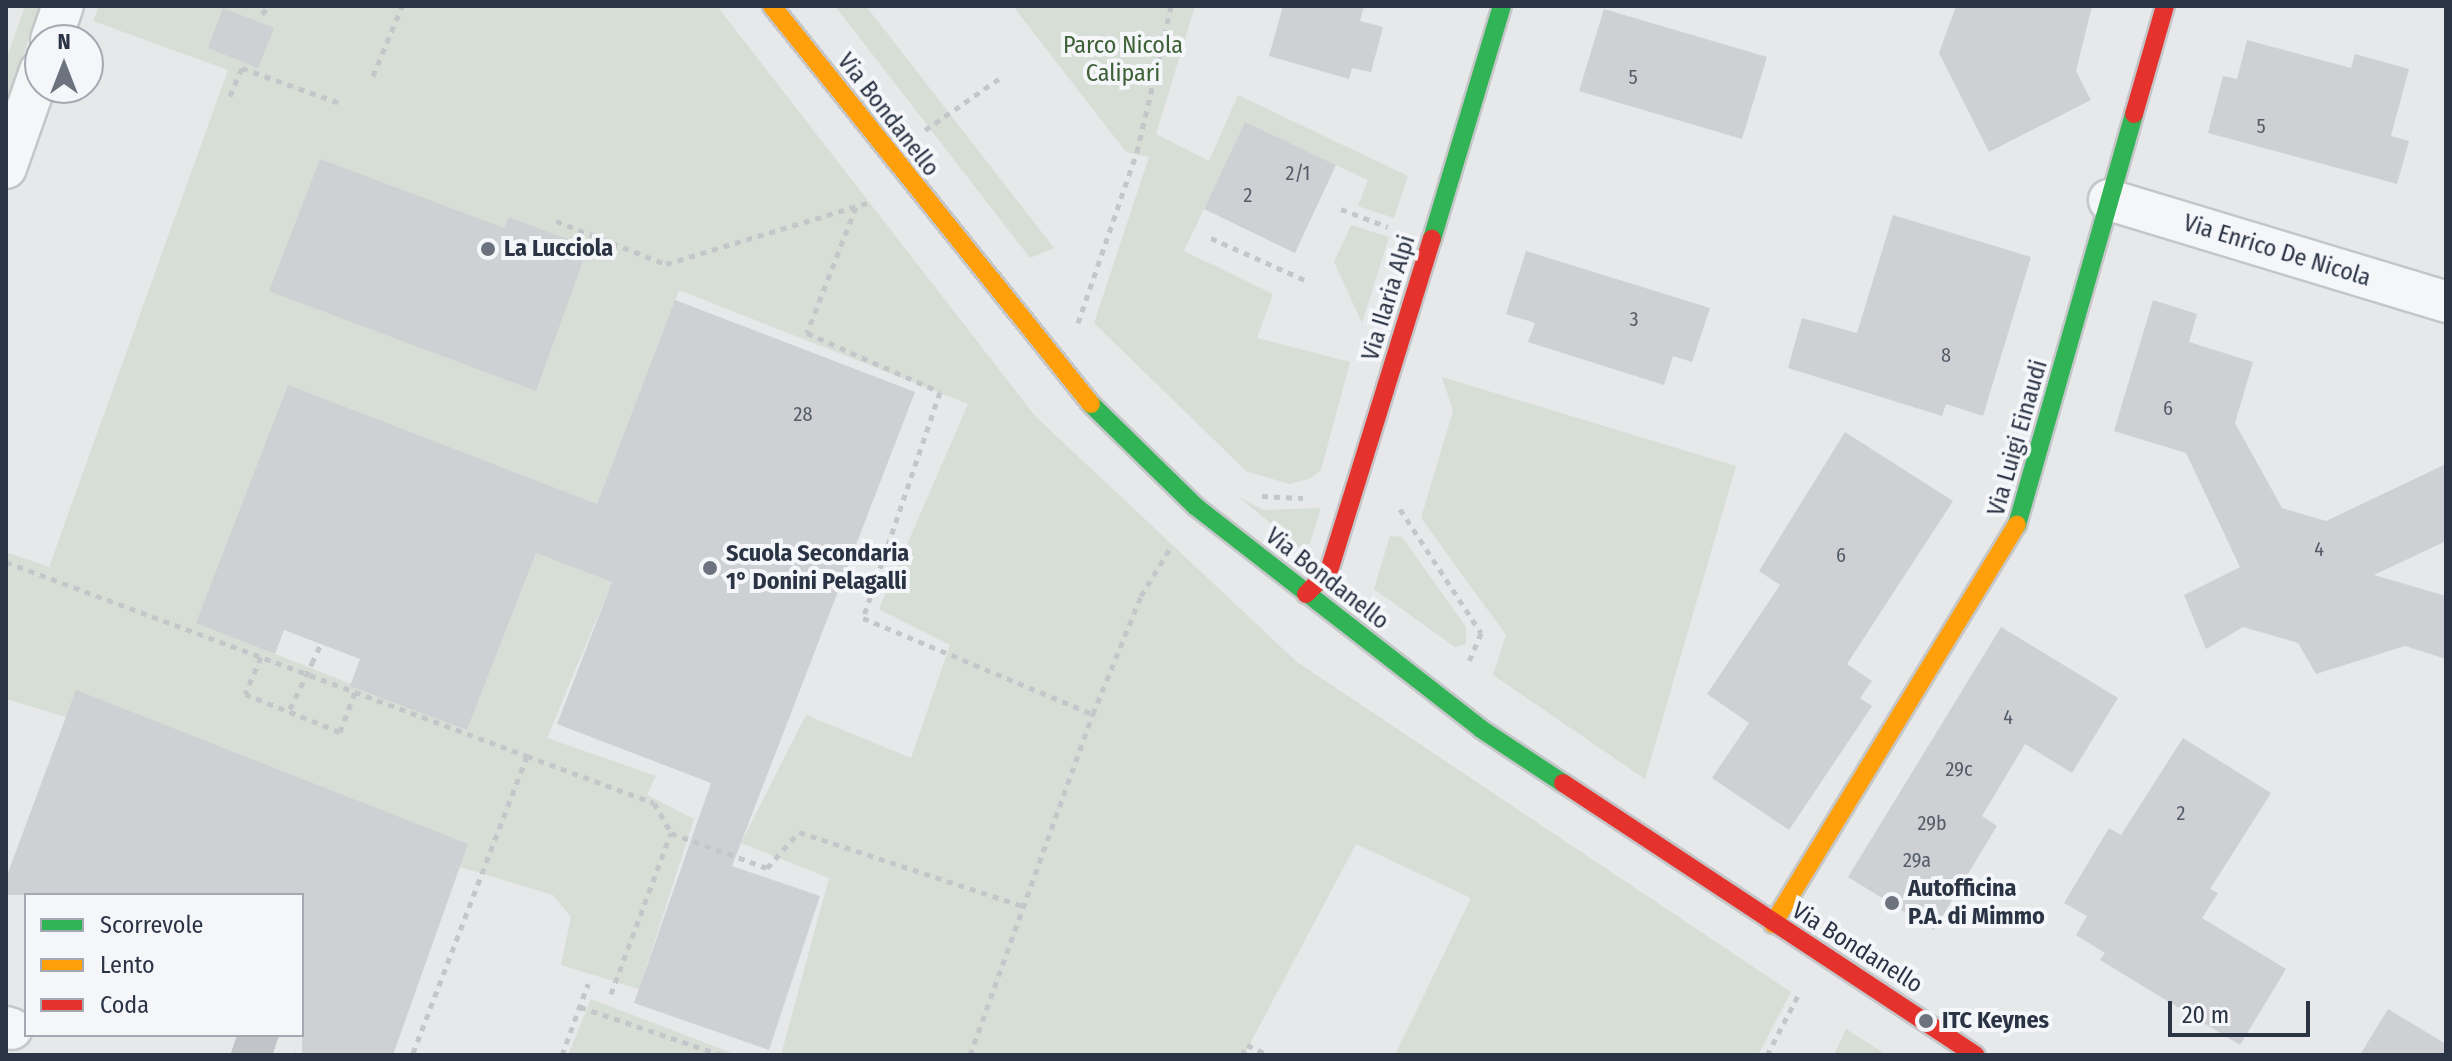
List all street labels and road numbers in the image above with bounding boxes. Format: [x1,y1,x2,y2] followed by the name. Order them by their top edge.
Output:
[831,48,945,182] street label: Via Bondanello
[2180,209,2374,293] street label: Via Enrico De Nicola
[1356,232,1422,364] street label: Via Ilaria Alpi
[1982,357,2054,519] street label: Via Luigi Einaudi
[1260,522,1394,636] street label: Via Bondanello
[1786,896,1928,1000] street label: Via Bondanello

